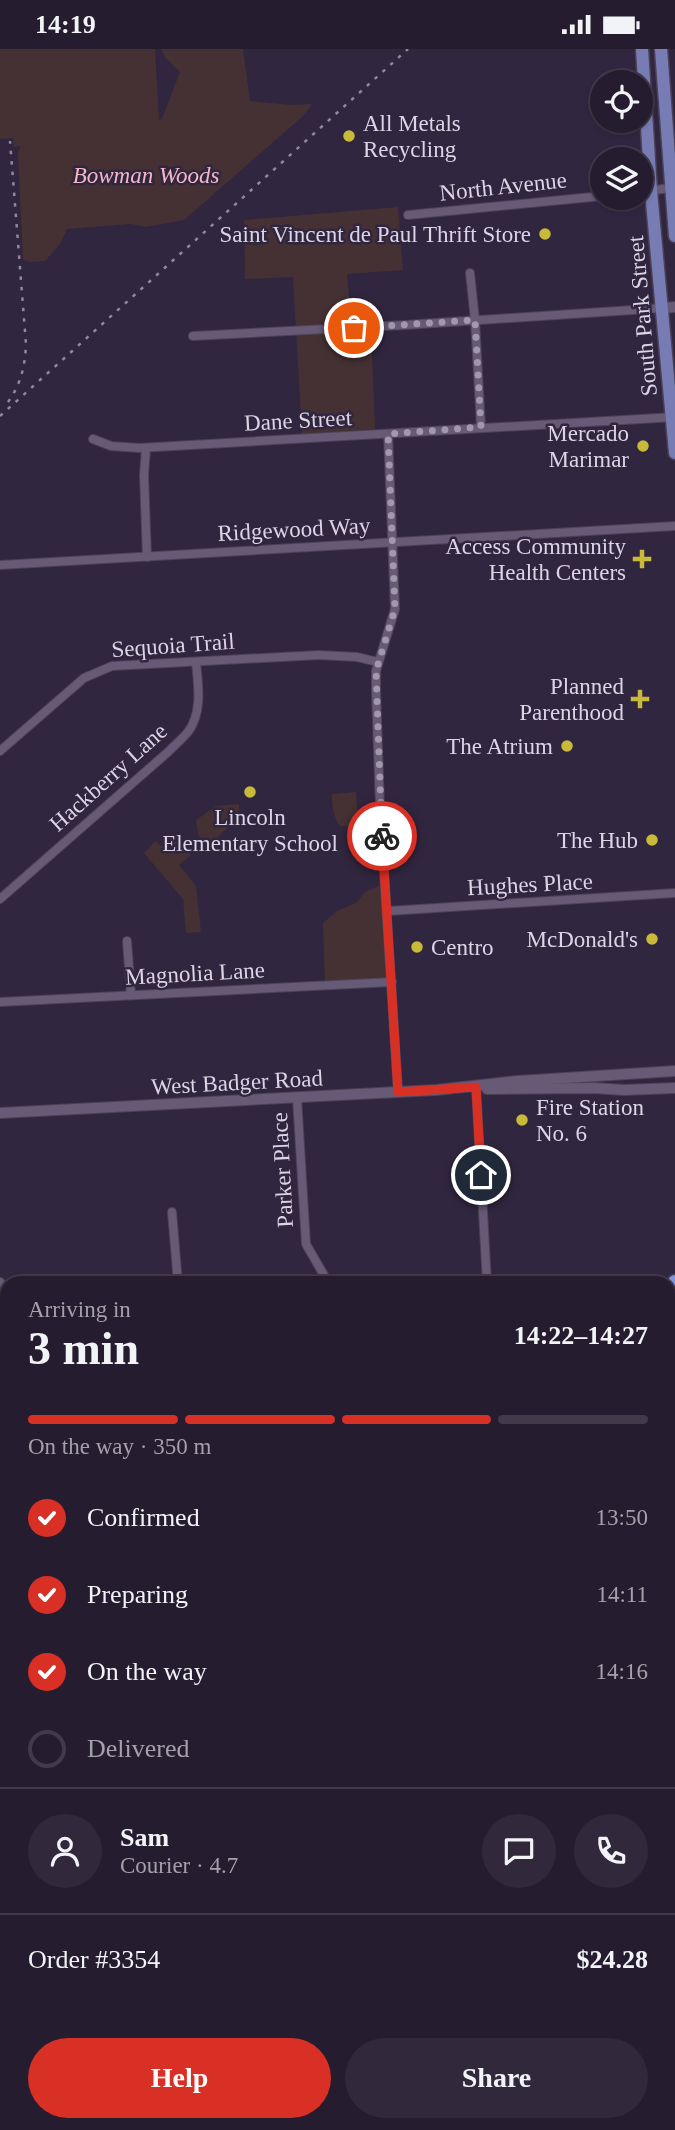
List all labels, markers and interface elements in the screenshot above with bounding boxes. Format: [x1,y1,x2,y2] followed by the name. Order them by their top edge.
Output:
[35,10,96,39] text: 14:19
[590,70,653,210] map controls
[590,70,653,133] button: locate
[363,111,461,162] place label: All Metals Recycling
[341,128,357,144] marker: All Metals Recycling
[590,147,653,210] button: layers
[73,163,219,188] park label: Bowman Woods
[438,167,568,206] street label: North Avenue
[220,222,531,247] place label: Saint Vincent de Paul Thrift Store
[537,226,553,242] marker: Saint Vincent de Paul Thrift Store
[623,234,662,397] street label: South Park Street
[324,298,384,358] pin
[335,309,373,347] icon: bag
[243,405,353,436] street label: Dane Street
[547,421,629,472] place label: Mercado Marimar
[635,438,651,454] marker: Mercado Marimar
[217,513,372,546] street label: Ridgewood Way
[445,534,626,585] place label: Access Community Health Centers
[632,549,652,569] marker: Access Community Health Centers
[111,629,235,662] street label: Sequoia Trail
[519,674,624,725] place label: Planned Parenthood
[630,689,650,709] marker: Planned Parenthood
[45,718,172,836] street label: Hackberry Lane
[446,734,553,759] place label: The Atrium
[559,738,575,754] marker: The Atrium
[242,784,258,800] marker: Lincoln Elementary School
[347,801,417,871] courier
[162,805,338,856] place label: Lincoln Elementary School
[363,817,401,855] icon: bike
[557,828,638,853] place label: The Hub
[644,832,660,848] marker: The Hub
[467,869,594,900] street label: Hughes Place
[527,927,638,952] place label: McDonald's
[644,931,660,947] marker: McDonald's
[431,935,494,960] place label: Centro
[409,939,425,955] marker: Centro
[125,957,266,990] street label: Magnolia Lane
[151,1065,324,1099] street label: West Badger Road
[536,1095,644,1146] place label: Fire Station No. 6
[267,1112,298,1228] street label: Parker Place
[514,1112,530,1128] marker: Fire Station No. 6
[451,1145,511,1205] pin
[462,1156,500,1194] icon: home
[28,1297,131,1322] text: Arriving in
[514,1321,648,1350] text: 14:22–14:27
[28,1323,139,1374] text: 3 min
[28,1434,211,1459] text: On the way · 350 m
[28,1499,66,1537] icon: check
[87,1503,200,1532] text: Confirmed
[596,1505,648,1530] text: 13:50
[28,1576,66,1614] icon: check
[87,1580,188,1609] text: Preparing
[596,1582,648,1607] text: 14:11
[28,1653,66,1691] icon: check
[87,1657,207,1686] text: On the way
[596,1659,648,1684] text: 14:16
[87,1734,190,1763] text: Delivered
[28,1814,102,1888] button: person
[482,1814,556,1888] button: chat
[574,1814,648,1888] button: phone
[120,1823,169,1852] text: Sam
[120,1853,238,1878] text: Courier · 4.7
[28,1945,160,1974] text: Order #3354
[577,1945,648,1974] text: $24.28
[28,2038,331,2118] button: Help
[345,2038,648,2118] button: Share

